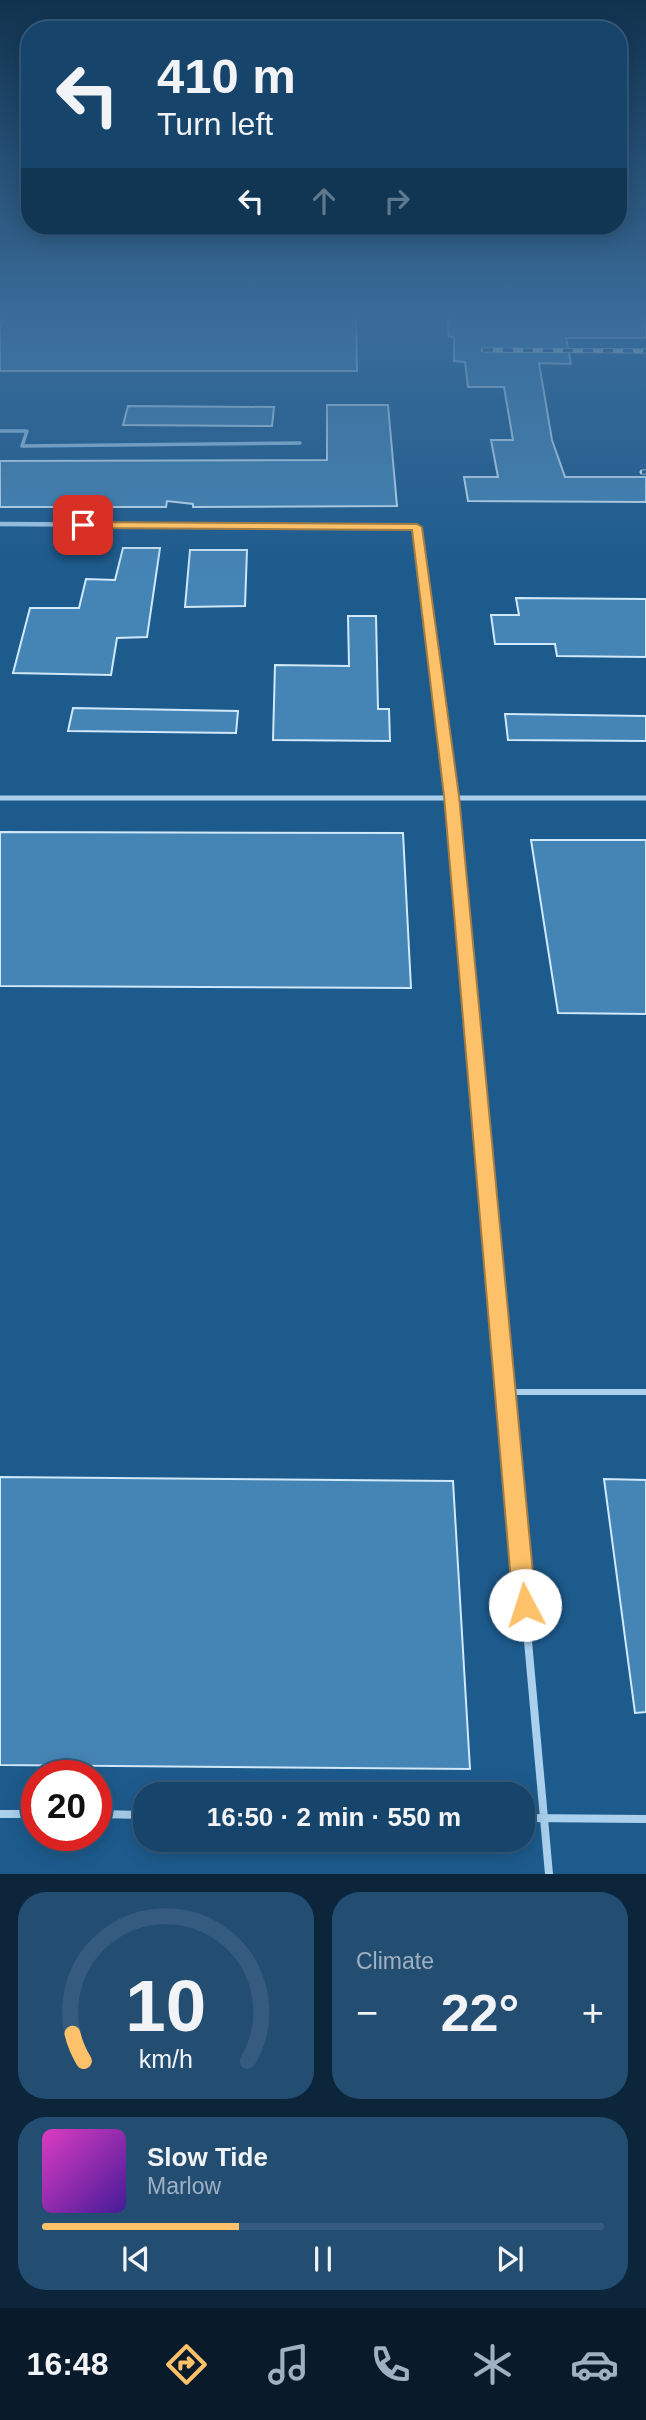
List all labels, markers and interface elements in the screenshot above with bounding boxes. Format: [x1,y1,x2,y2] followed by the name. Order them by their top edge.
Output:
[42,49,133,140] icon: left
[157,49,296,103] text: 410 m
[157,106,273,142] text: Turn left
[232,182,270,220] icon: left
[305,182,343,220] icon: ahead
[378,182,416,220] icon: right
[53,495,113,555] pin
[64,506,102,544] icon: arrive
[488,1568,562,1642] position arrow
[21,1760,112,1851] speed limit sign: 20
[207,1802,461,1832] text: 16:50 · 2 min · 550 m
[356,1948,434,1974] text: Climate
[126,1966,206,2047] text: 10
[441,1984,519,2042] text: 22°
[356,1992,378,2034] text: −
[582,1992,604,2034] text: +
[139,2045,193,2073] text: km/h
[147,2142,268,2172] text: Slow Tide
[147,2173,221,2199] text: Marlow
[117,2240,155,2278] icon: previous
[304,2240,342,2278] icon: pause
[491,2240,529,2278] icon: next
[162,2340,211,2389] icon: directions
[264,2340,313,2389] icon: music
[366,2340,415,2389] icon: phone
[468,2340,517,2389] icon: climate
[570,2340,619,2389] icon: car
[27,2346,108,2382] text: 16:48

